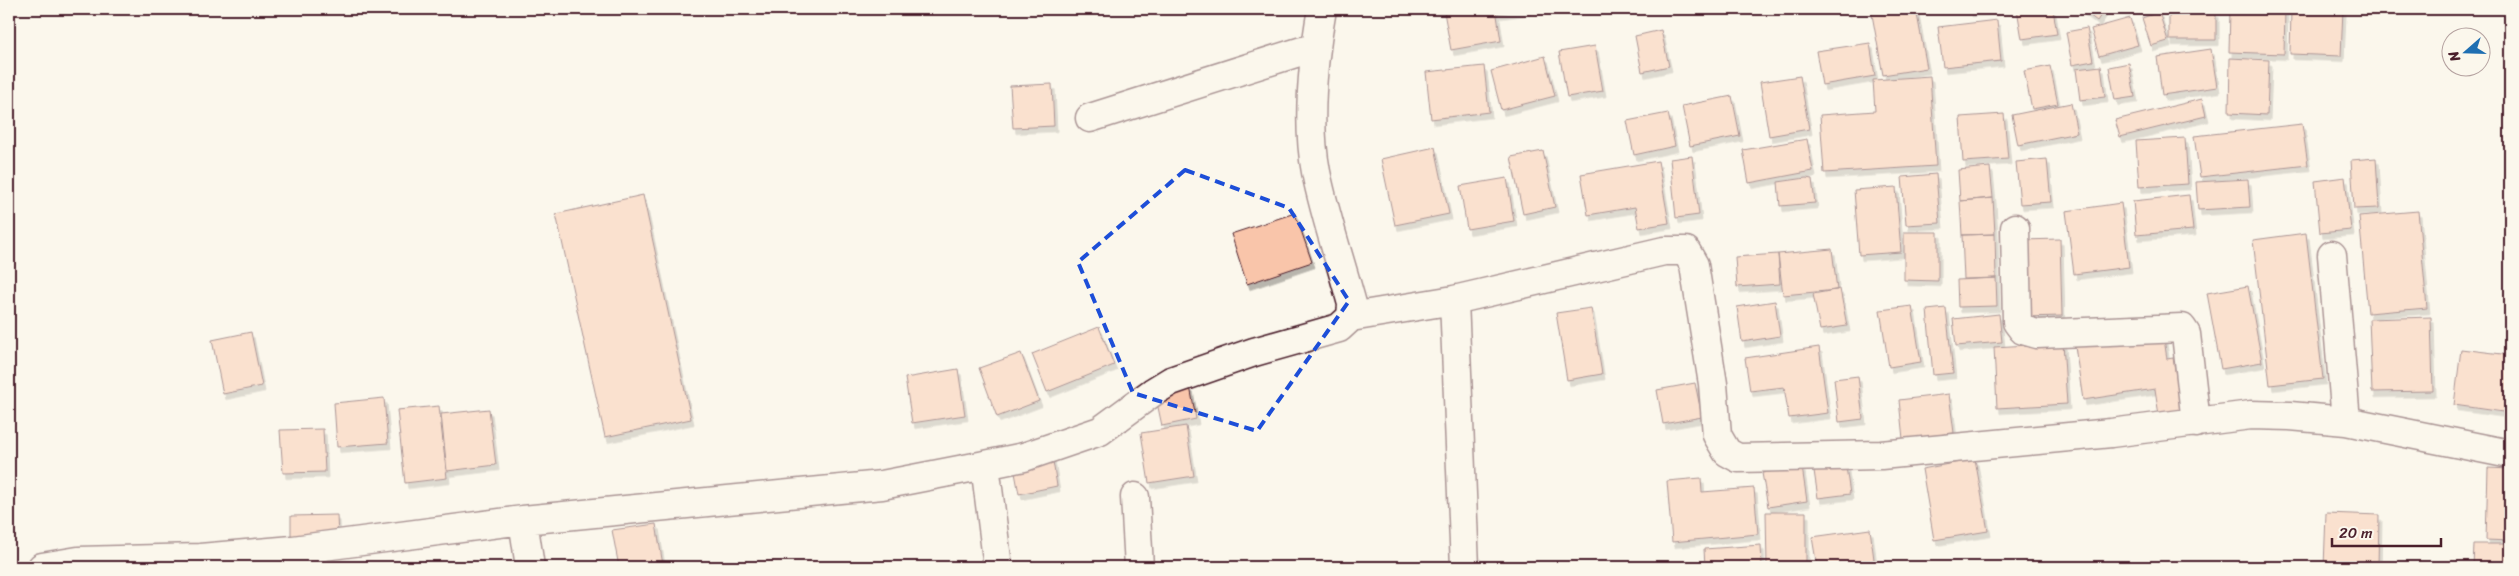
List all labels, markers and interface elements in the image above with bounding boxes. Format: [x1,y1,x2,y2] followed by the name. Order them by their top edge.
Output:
[2442,28,2492,78] north arrow
[2441,47,2468,66] text: N
[2332,516,2440,548] scale bar
[2339,520,2373,546] text: 20 m

